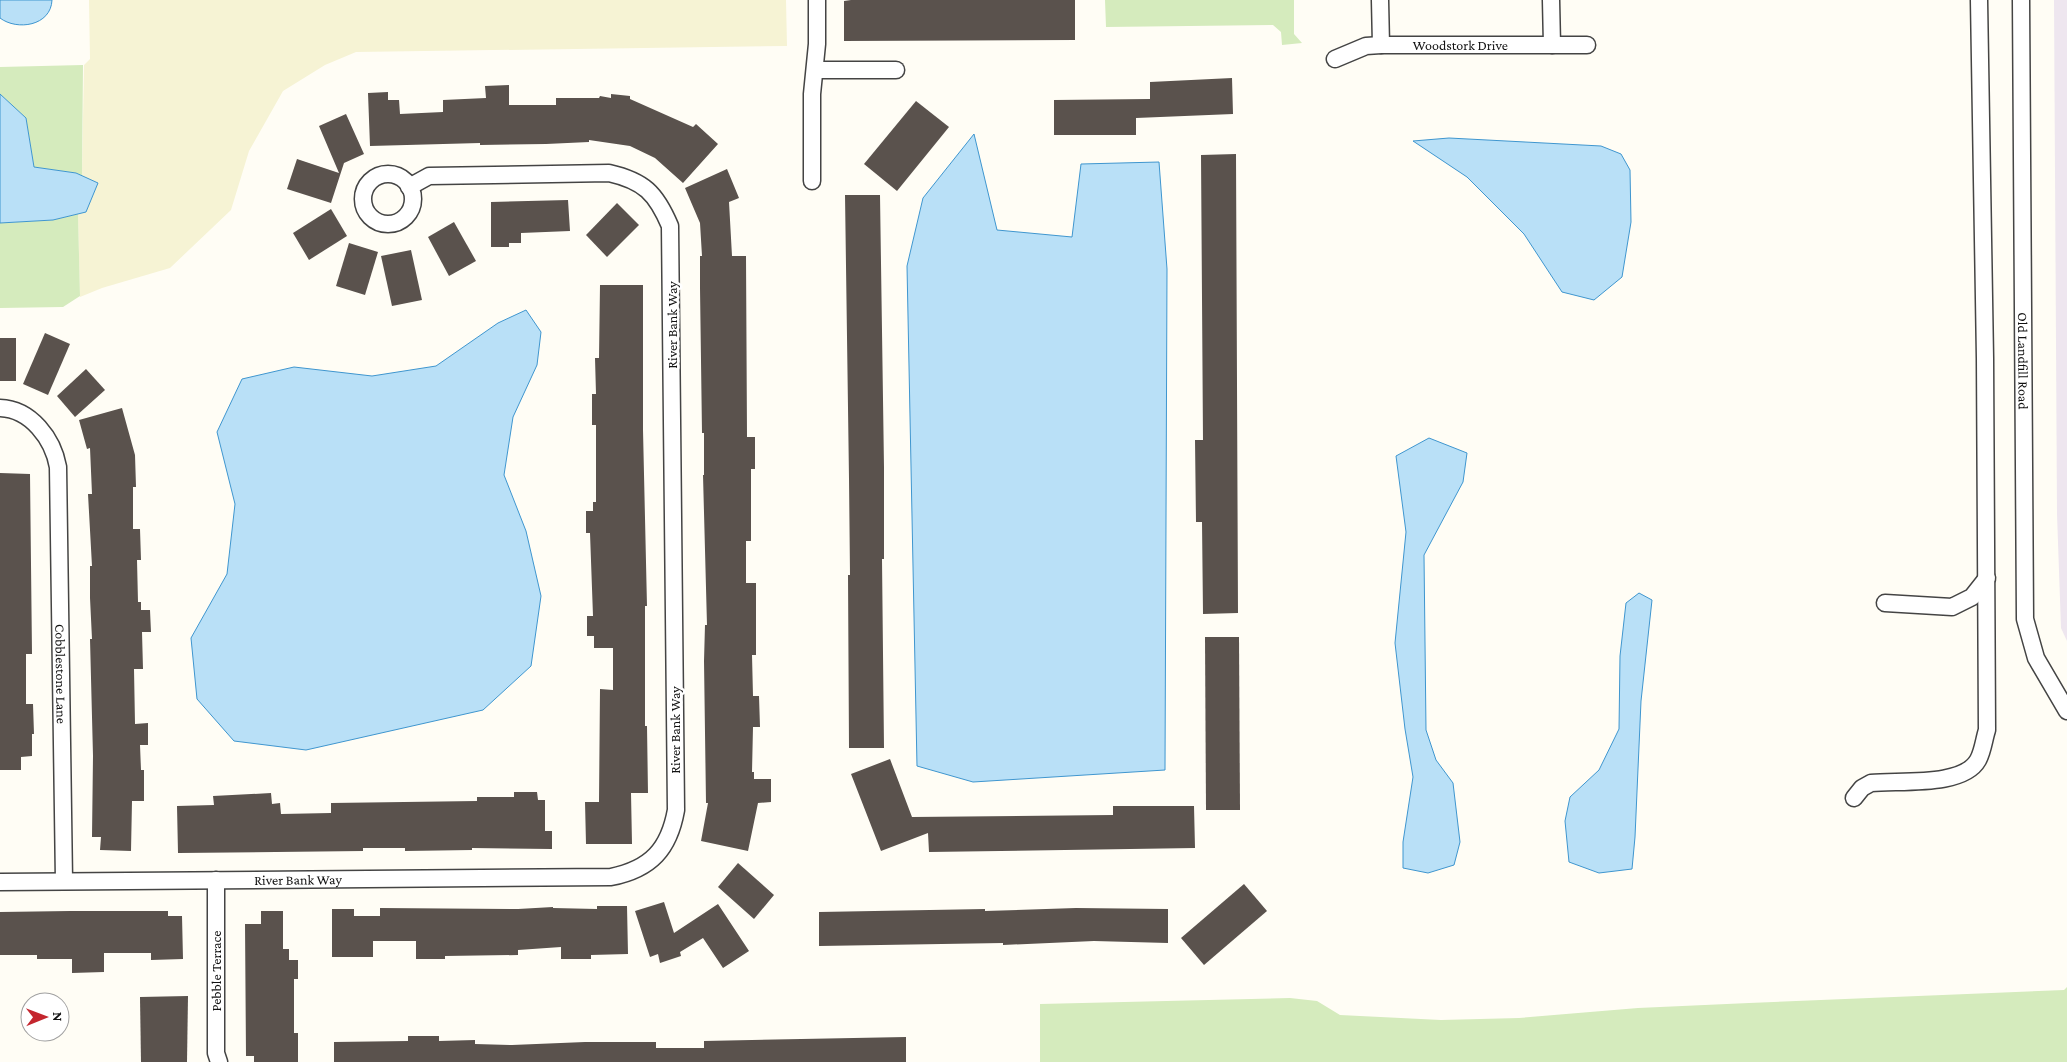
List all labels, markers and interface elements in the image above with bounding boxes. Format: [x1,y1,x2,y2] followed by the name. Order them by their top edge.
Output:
[1413,37,1508,53] street label: Woodstork Drive
[664,281,680,369] street label: River Bank Way
[2015,312,2032,410] street label: Old Landfill Road
[52,624,70,724] street label: Cobblestone Lane
[667,686,683,774] street label: River Bank Way
[254,871,342,888] street label: River Bank Way
[208,931,224,1011] street label: Pebble Terrace
[20,992,70,1042] north arrow
[50,1012,66,1022] text: N

